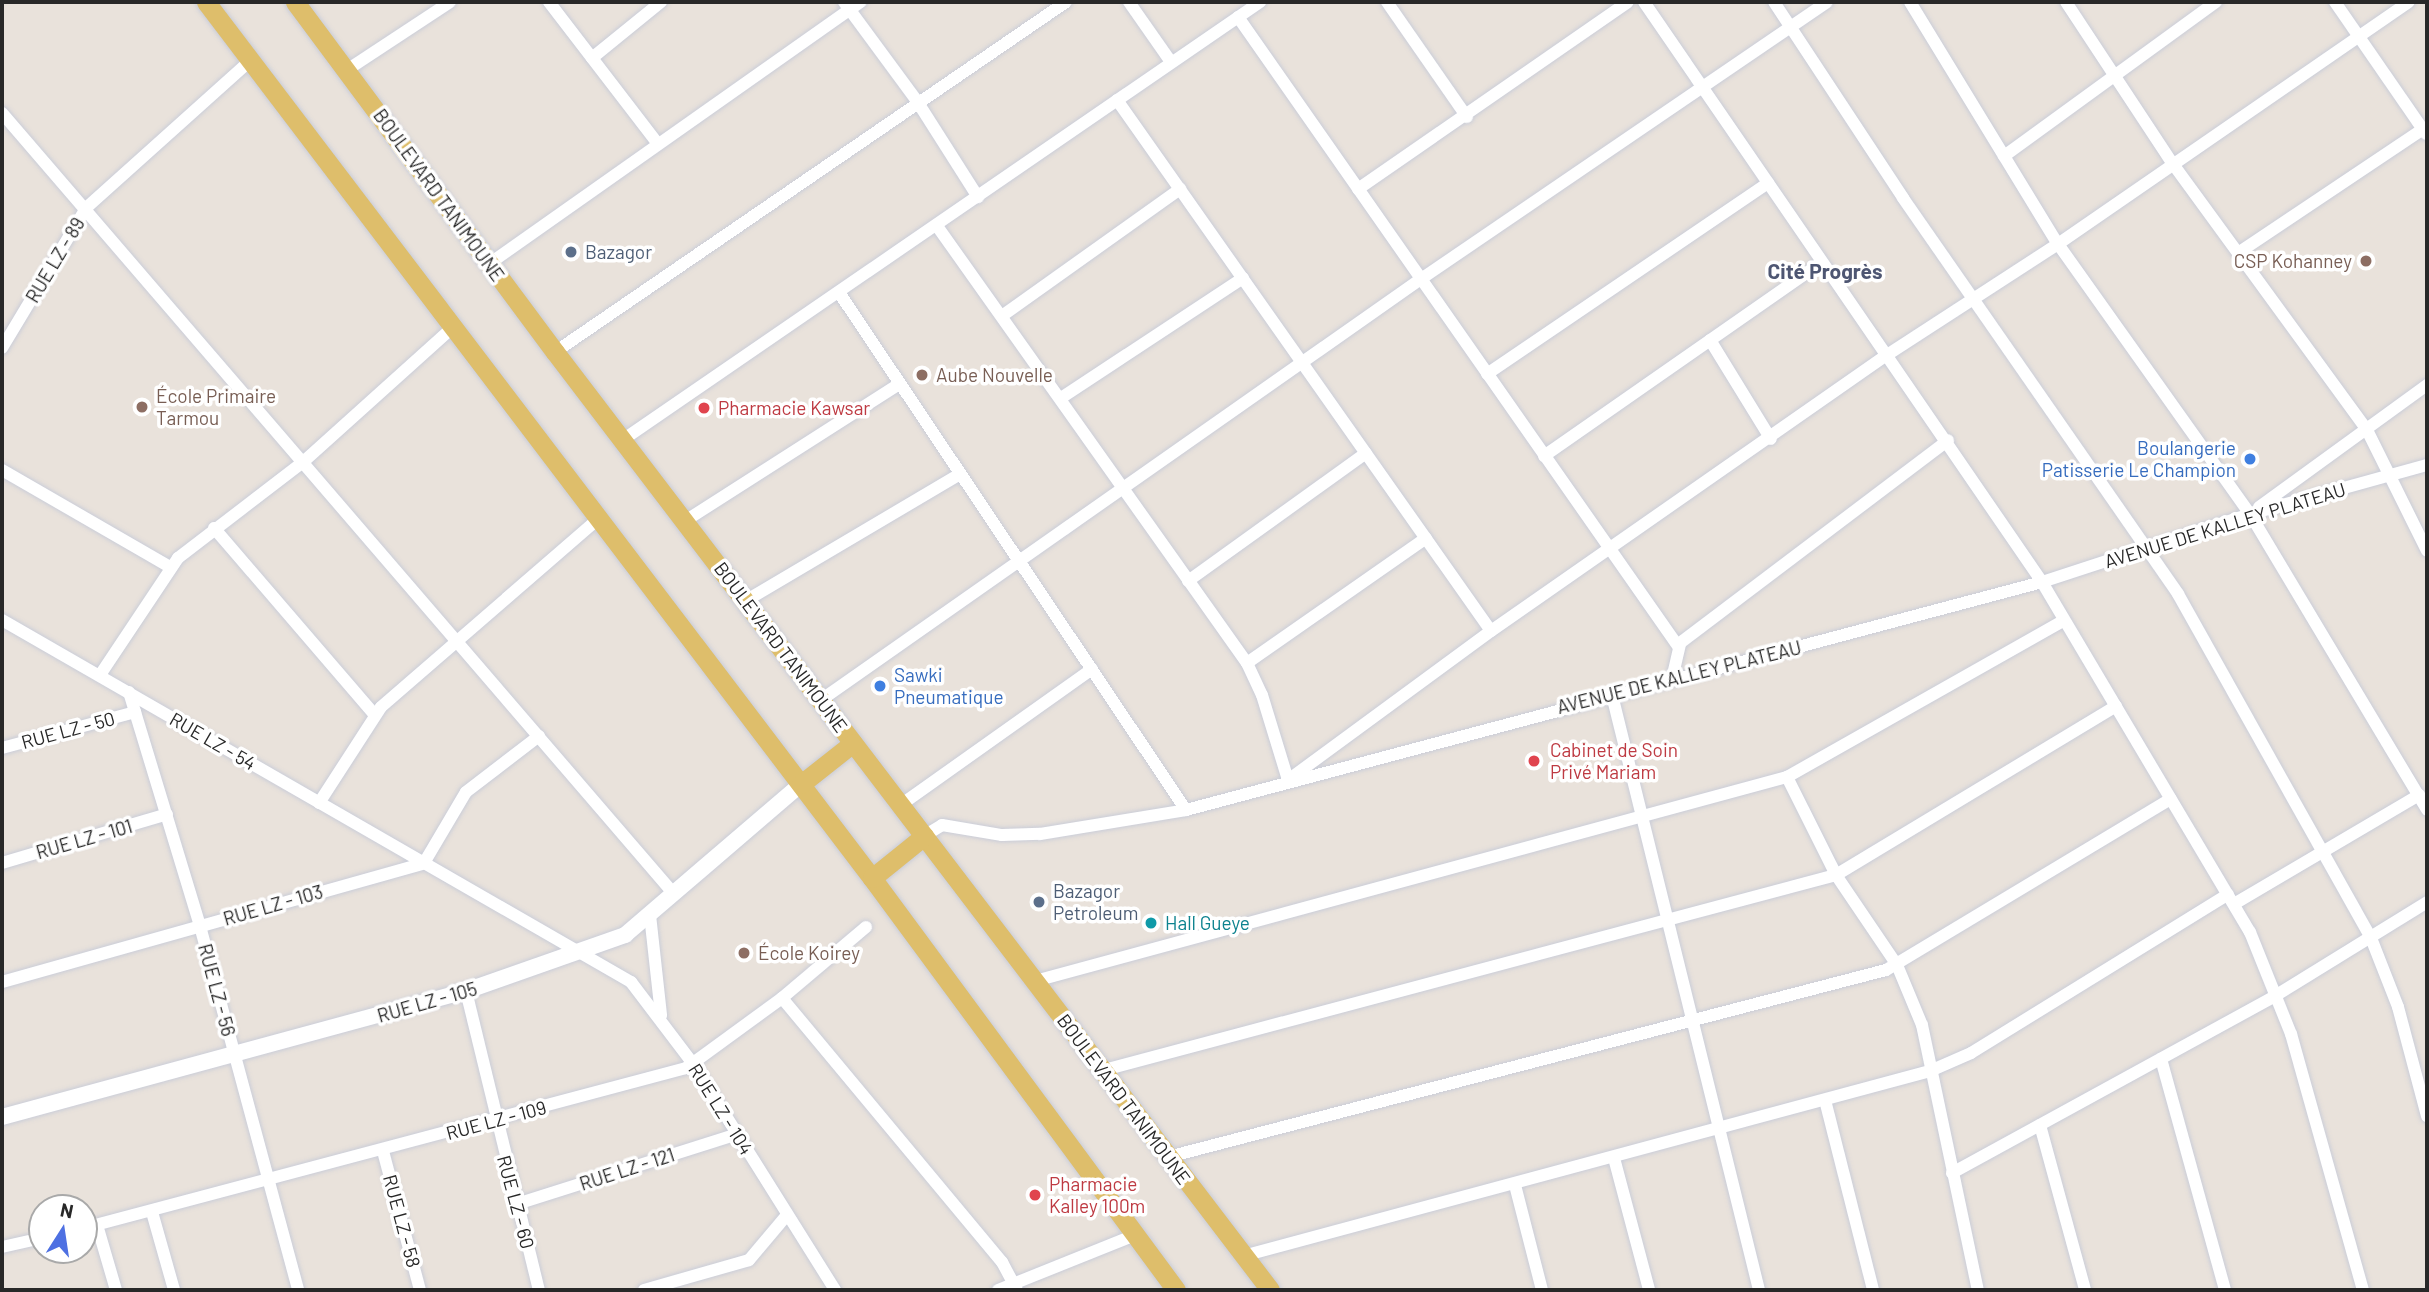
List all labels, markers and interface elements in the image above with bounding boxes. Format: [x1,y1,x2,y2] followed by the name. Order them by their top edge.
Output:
[369,104,509,286] street label: BOULEVARD TANIMOUNE
[21,213,89,307] street label: RUE LZ - 89
[585,241,652,263] place label: Bazagor
[563,244,579,260] marker: Bazagor
[2234,250,2352,272] place label: CSP Kohanney
[2358,253,2374,269] marker: CSP Kohanney
[1768,258,1882,284] district label: Cité Progrès
[936,364,1053,386] place label: Aube Nouvelle
[914,367,930,383] marker: Aube Nouvelle
[156,385,276,429] place label: École Primaire Tarmou
[718,397,870,419] place label: Pharmacie Kawsar
[134,399,150,415] marker: École Primaire Tarmou
[696,400,712,416] marker: Pharmacie Kawsar
[2042,437,2236,481] place label: Boulangerie Patisserie Le Champion
[2242,451,2258,467] marker: Boulangerie Patisserie Le Champion
[2102,477,2348,573] street label: AVENUE DE KALLEY PLATEAU
[709,557,853,737] street label: BOULEVARD TANIMOUNE
[1554,636,1804,718] street label: AVENUE DE KALLEY PLATEAU
[894,664,1004,708] place label: Sawki Pneumatique
[872,678,888,694] marker: Sawki Pneumatique
[19,707,117,753] street label: RUE LZ - 50
[166,707,260,775] street label: RUE LZ - 54
[1550,739,1678,783] place label: Cabinet de Soin Privé Mariam
[1524,751,1544,771] marker: Cabinet de Soin Privé Mariam
[33,814,135,864] street label: RUE LZ - 101
[220,880,326,930] street label: RUE LZ - 103
[1053,880,1138,924] place label: Bazagor Petroleum
[1031,894,1047,910] marker: Bazagor Petroleum
[1165,912,1250,934] place label: Hall Gueye
[1143,915,1159,931] marker: Hall Gueye
[194,941,240,1039] street label: RUE LZ - 56
[758,942,860,964] place label: École Koirey
[736,945,752,961] marker: École Koirey
[374,977,480,1027] street label: RUE LZ - 105
[1052,1009,1196,1189] street label: BOULEVARD TANIMOUNE
[684,1059,758,1159] street label: RUE LZ - 104
[443,1096,549,1144] street label: RUE LZ - 109
[577,1143,677,1195] street label: RUE LZ - 121
[493,1153,539,1251] street label: RUE LZ - 60
[379,1172,425,1270] street label: RUE LZ - 58
[1049,1173,1145,1217] place label: Pharmacie Kalley 100m
[1027,1187,1043,1203] marker: Pharmacie Kalley 100m
[28,1194,98,1264] north arrow
[58,1197,76,1222] text: N

